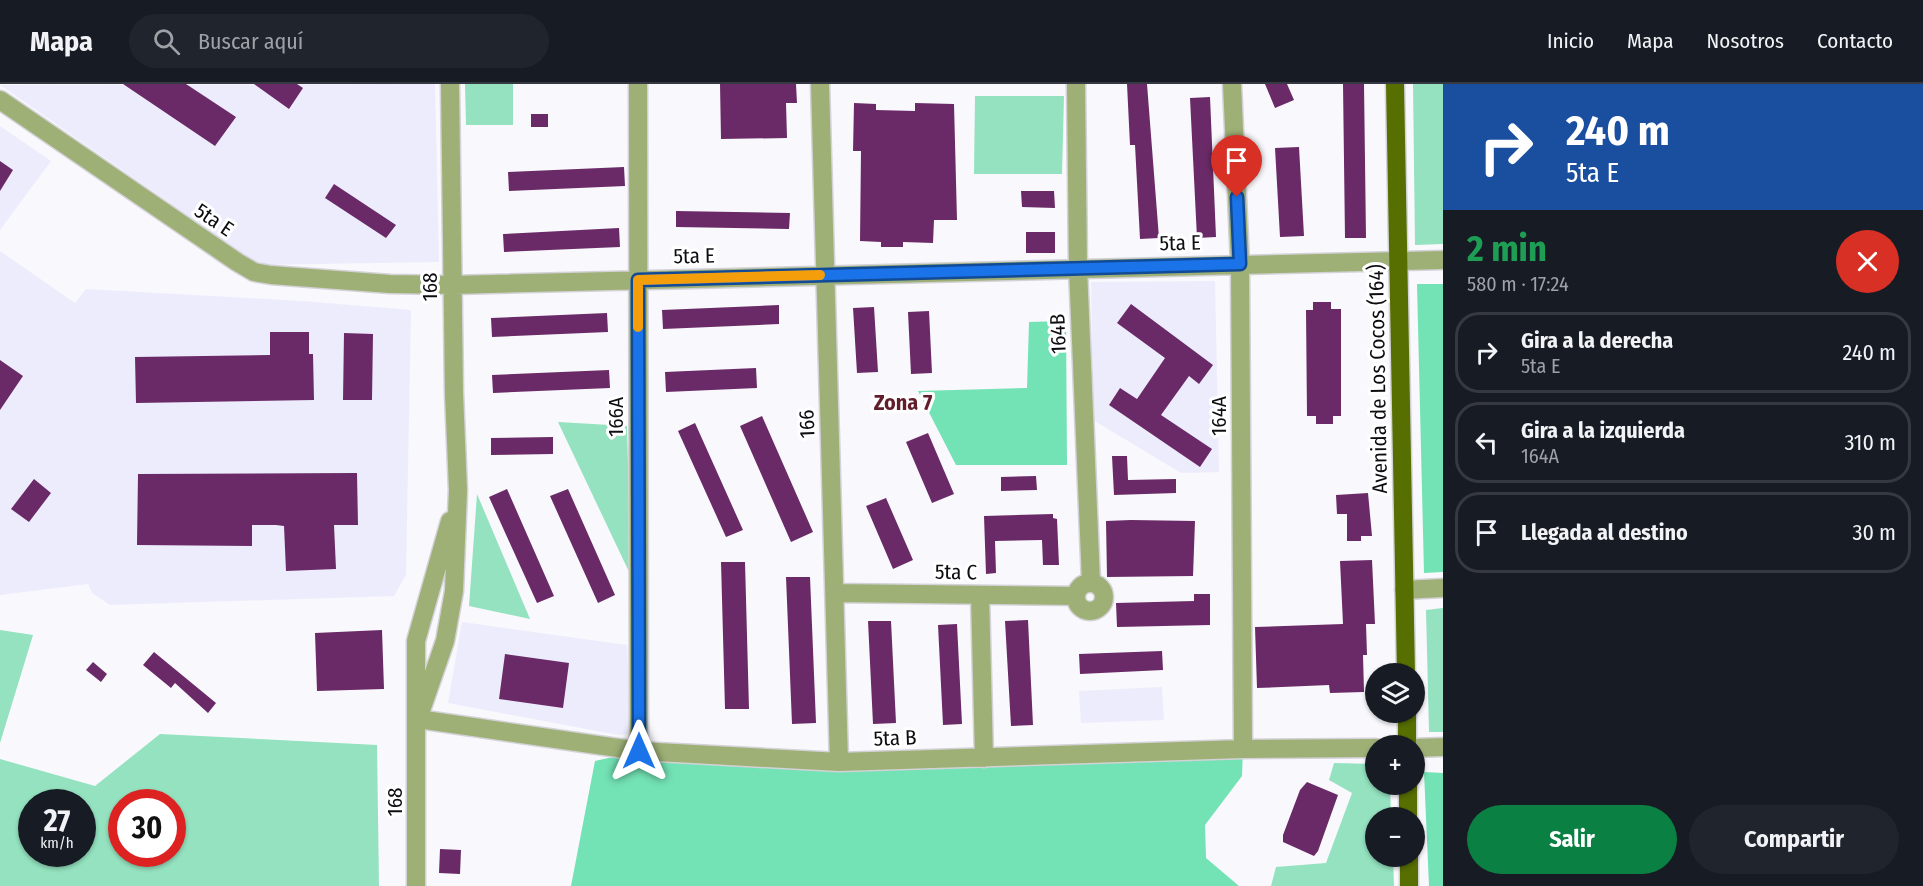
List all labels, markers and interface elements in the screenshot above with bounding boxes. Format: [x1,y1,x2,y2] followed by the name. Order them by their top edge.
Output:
[129,14,549,68] search box
[30,25,93,58] text: Mapa
[150,25,183,58] icon: search
[198,28,303,55] text: Buscar aquí
[1547,28,1594,54] text: Inicio
[1627,28,1674,54] text: Mapa
[1707,28,1784,54] text: Nosotros
[1817,28,1893,54] text: Contacto
[1566,106,1670,156] text: 240 m
[1467,108,1545,186] icon: right
[1211,135,1262,197] pin
[1220,144,1253,177] icon: arrive
[1566,157,1619,189] text: 5ta E
[190,198,239,242] street label: 5ta E
[1467,227,1547,271] text: 2 min
[1159,230,1201,256] street label: 5ta E
[1836,230,1899,293] button: close
[673,243,715,269] street label: 5ta E
[1363,264,1393,494] street label: Avenida de Los Cocos (164)
[417,272,443,302] street label: 168
[1467,272,1569,296] text: 580 m · 17:24
[1044,313,1072,355] street label: 164B
[1521,327,1673,354] text: Gira a la derecha
[1470,336,1503,369] icon: right
[1843,339,1896,366] text: 240 m
[1521,354,1560,378] text: 5ta E
[874,389,933,416] district label: Zona 7
[1206,396,1232,436] street label: 164A
[603,397,629,437] street label: 166A
[794,409,820,439] street label: 166
[1521,417,1685,444] text: Gira a la izquierda
[1470,426,1503,459] icon: left
[1844,429,1896,456] text: 310 m
[1521,444,1559,468] text: 164A
[1470,516,1503,549] icon: arrive
[1521,519,1688,546] text: Llegada al destino
[1853,519,1896,546] text: 30 m
[935,559,978,585] street label: 5ta C
[1365,663,1425,867] map controls
[1365,663,1425,723] button: layers
[607,719,671,783] position arrow
[873,724,917,752] street label: 5ta B
[1365,735,1425,795] button: +
[382,787,408,817] street label: 168
[108,789,186,867] speed limit sign: 30
[44,803,70,839] text: 27
[1467,805,1677,874] button: Salir
[1689,805,1899,874] button: Compartir
[1365,807,1425,867] button: −
[40,834,74,852] text: km/h

